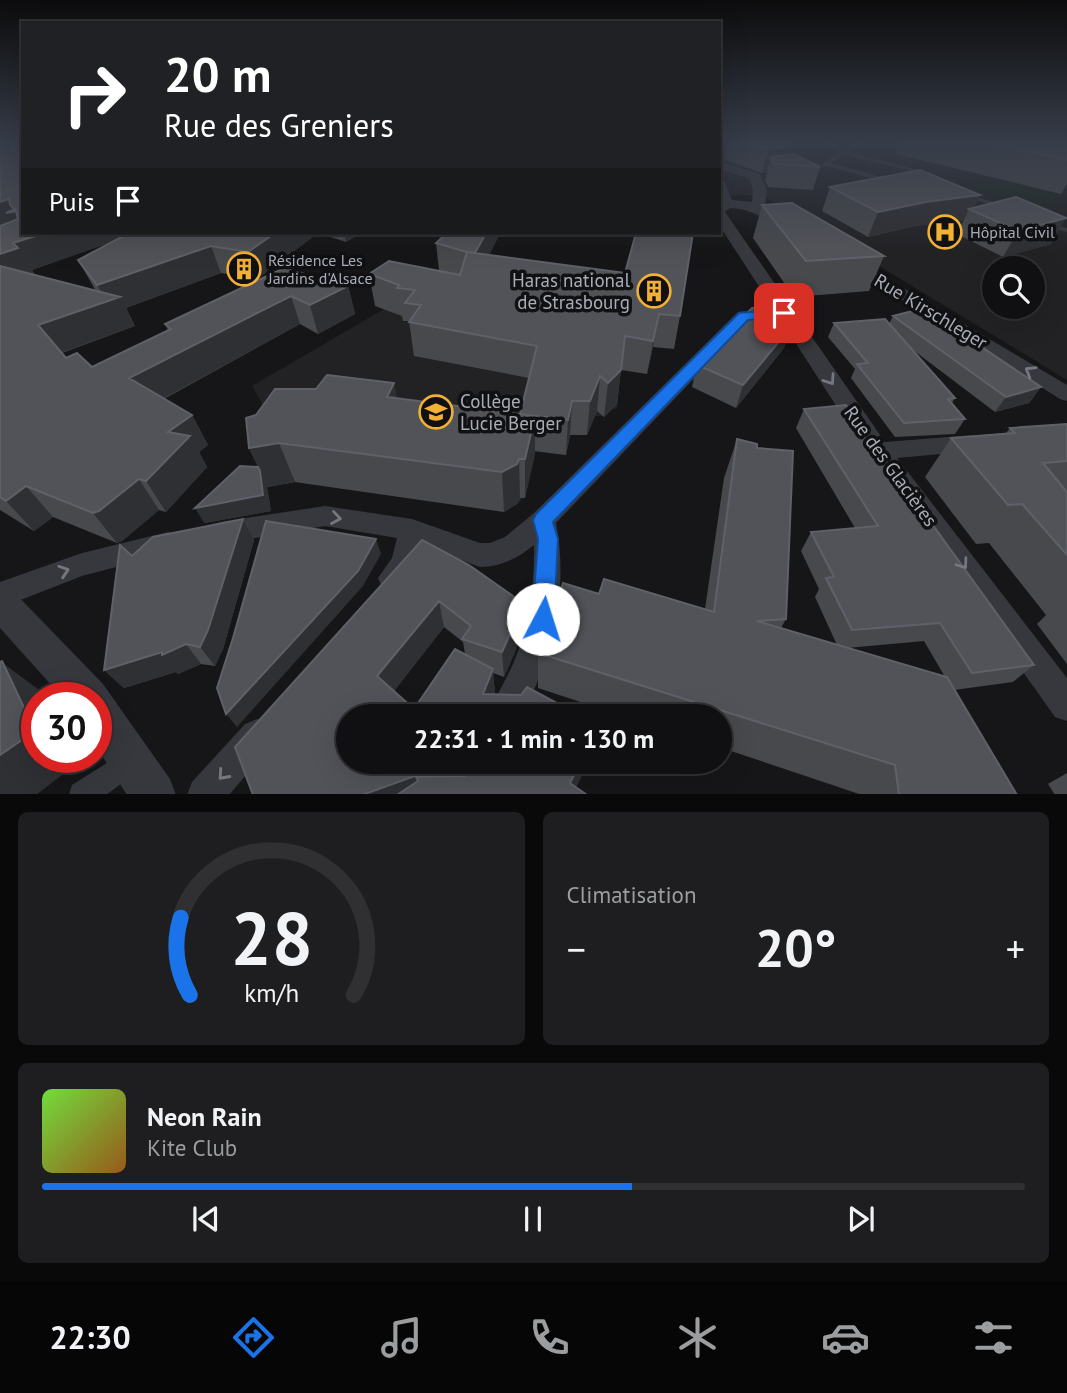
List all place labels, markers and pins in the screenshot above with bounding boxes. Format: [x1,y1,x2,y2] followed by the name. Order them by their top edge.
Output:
[926,213,964,251] hospital icon: Hôpital Civil
[970,222,1055,242] place label: Hôpital Civil
[225,250,263,288] building icon: Résidence Les Jardins d'Alsace
[267,250,373,288] place label: Résidence Les Jardins d'Alsace
[512,268,630,314] place label: Haras national de Strasbourg
[635,272,673,310] building icon: Haras national de Strasbourg
[754,283,814,343] pin
[460,389,562,435] place label: Collège Lucie Berger
[417,393,455,431] school or university icon: Collège Lucie Berger

